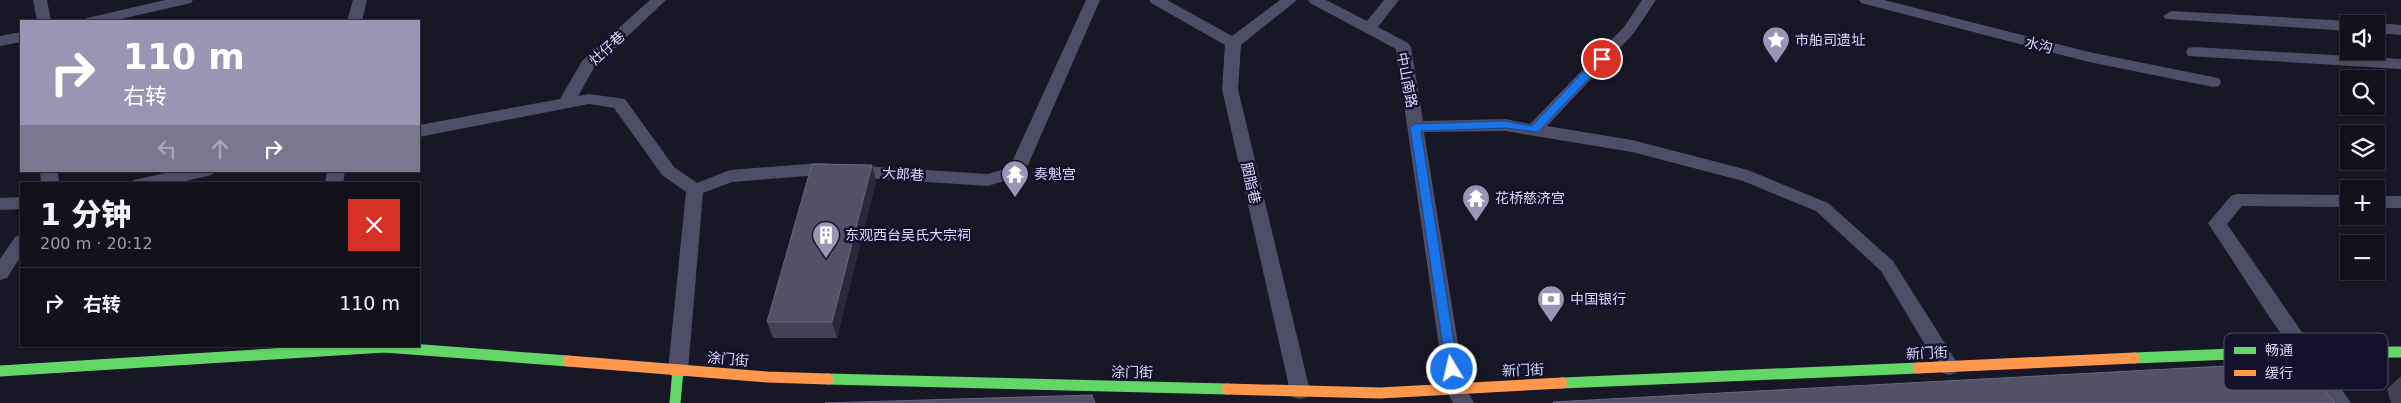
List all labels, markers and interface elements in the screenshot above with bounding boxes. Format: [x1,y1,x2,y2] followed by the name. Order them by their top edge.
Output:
[2340,15,2385,280] map controls
[2340,15,2385,60] button: sound
[1761,25,1791,64] place icon: 市舶司遗址
[586,28,628,68] street label: 灶仔巷
[1795,32,1865,48] place label: 市舶司遗址
[2023,34,2055,56] street label: 水沟
[123,37,245,77] text: 110 m
[1581,38,1623,80] pin
[40,40,105,105] icon: right
[1588,45,1616,73] icon: arrive
[1394,51,1420,109] street label: 中山南路
[2340,70,2385,115] button: search
[123,84,167,109] text: 右转
[2340,125,2385,170] button: layers
[153,135,181,163] icon: left
[206,135,234,163] icon: ahead
[259,135,287,163] icon: right
[1000,159,1030,198] temple icon: 奏魁宫
[1238,161,1264,205] street label: 胭脂巷
[881,165,925,183] street label: 大郎巷
[1034,166,1076,182] place label: 奏魁宫
[2340,180,2385,225] button: +
[1461,183,1491,222] temple icon: 花桥慈济宫
[1495,190,1565,206] place label: 花桥慈济宫
[40,197,131,232] text: 1 分钟
[348,199,400,251] button: close
[811,220,841,259] building icon: 东观西台吴氏大宗祠
[845,227,971,243] place label: 东观西台吴氏大宗祠
[40,234,153,253] text: 200 m · 20:12
[2340,235,2385,280] button: −
[1536,284,1566,323] bank icon: 中国银行
[40,289,68,317] icon: right
[1570,291,1626,307] place label: 中国银行
[339,292,400,314] text: 110 m
[83,293,121,315] text: 右转
[2224,333,2388,390] legend
[1425,342,1477,394] position arrow
[2265,342,2293,358] text: 畅通
[1906,344,1948,362] street label: 新门街
[706,349,750,369] street label: 涂门街
[1502,361,1544,379] street label: 新门街
[1111,364,1153,380] street label: 涂门街
[2265,365,2293,381] text: 缓行

